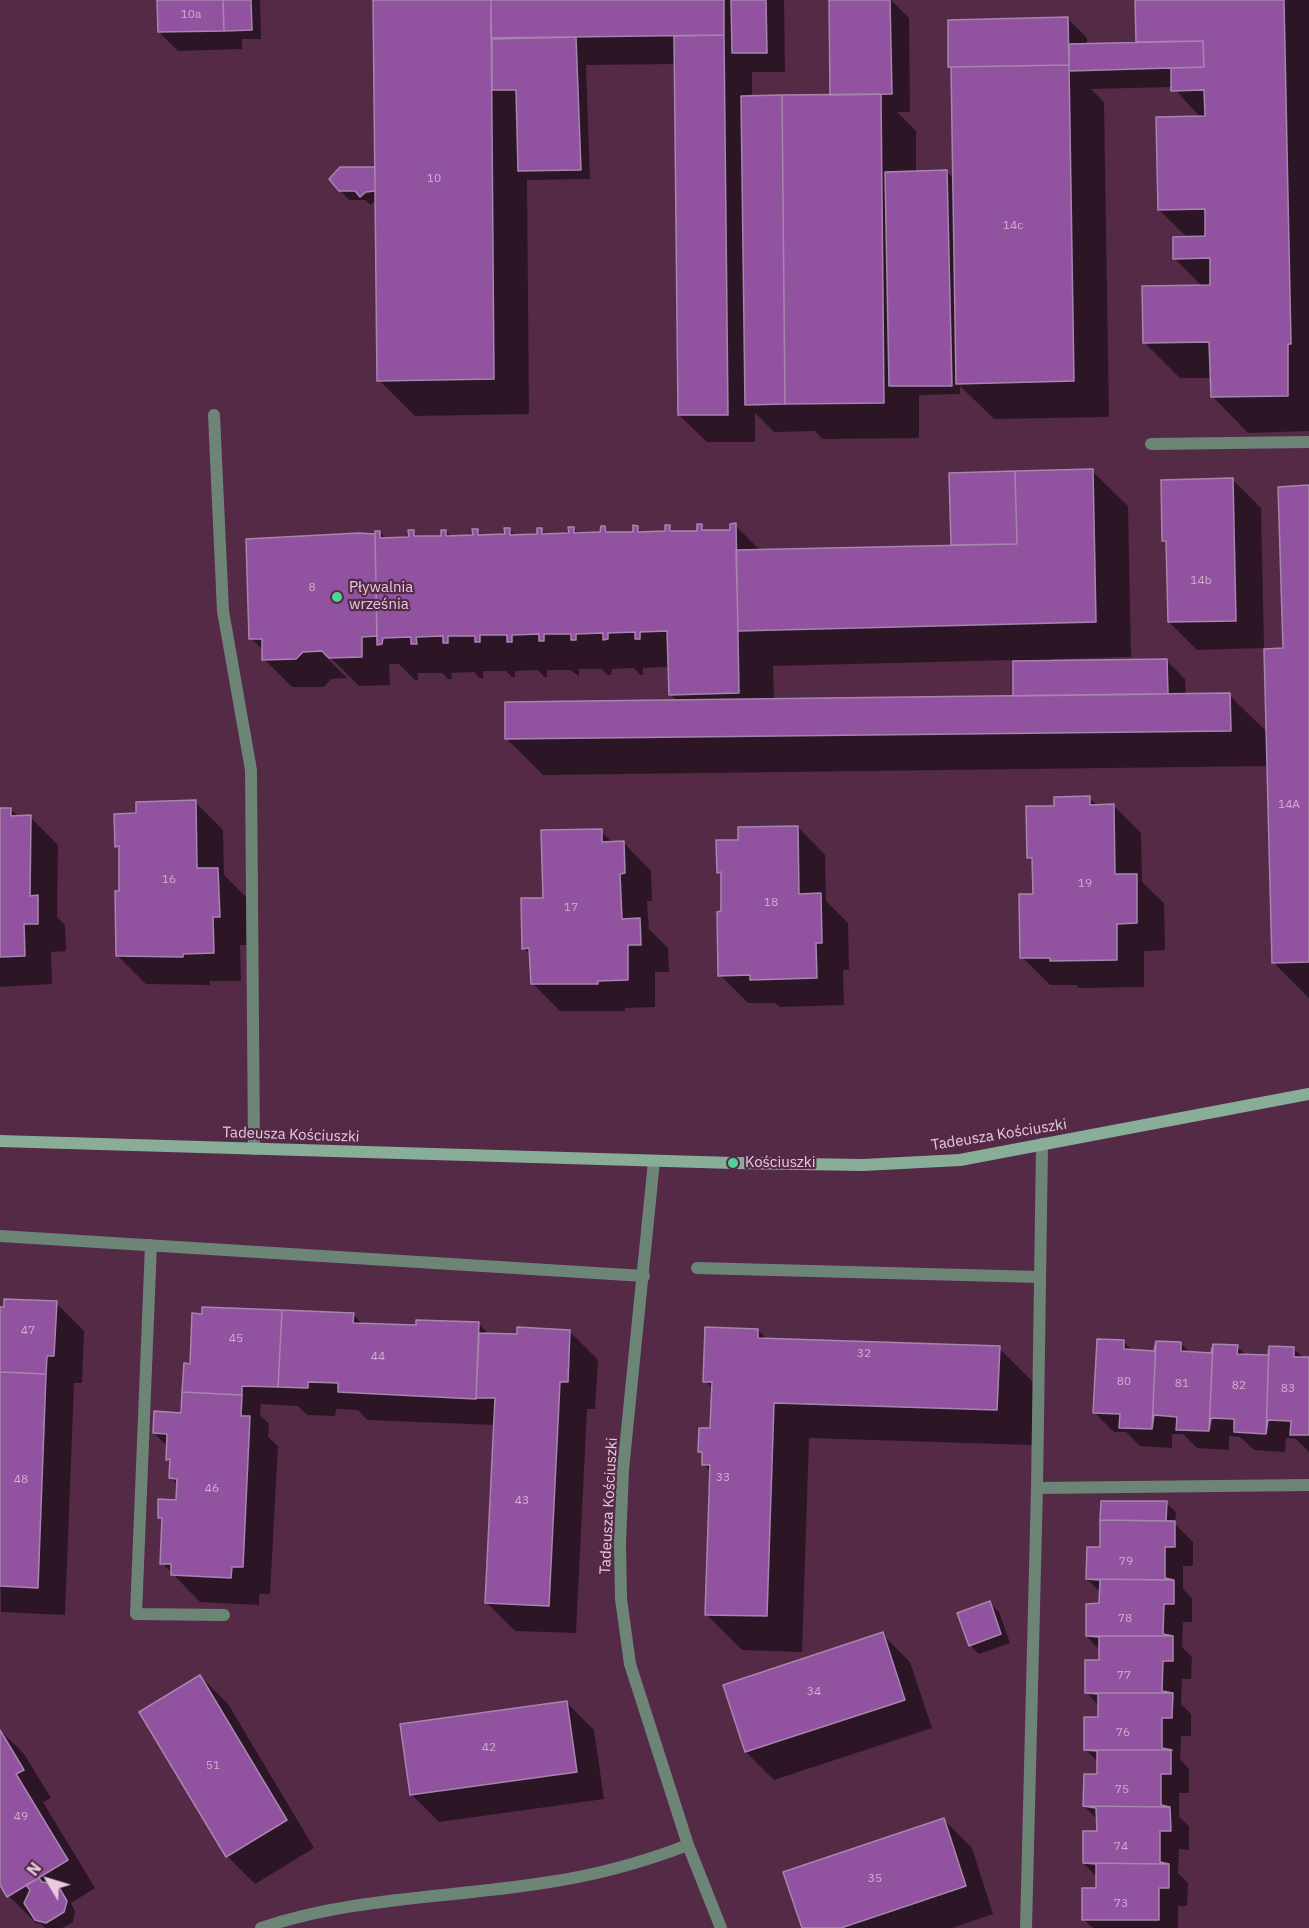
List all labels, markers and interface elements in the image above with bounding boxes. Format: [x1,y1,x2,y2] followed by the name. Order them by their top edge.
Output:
[181,8,201,22] house number: 10a
[427,172,441,186] house number: 10
[1003,219,1023,233] house number: 14c
[1190,574,1212,588] house number: 14b
[349,579,413,614] place label: Pływalnia września
[308,581,316,595] house number: 8
[330,590,344,604] marker: Pływalnia września
[1278,798,1300,812] house number: 14A
[162,873,176,887] house number: 16
[1078,877,1092,891] house number: 19
[764,896,778,910] house number: 18
[564,901,578,915] house number: 17
[930,1115,1068,1155] street label: Tadeusza Kościuszki
[222,1124,360,1146] street label: Tadeusza Kościuszki
[745,1154,815,1172] place label: Kościuszki
[726,1156,740,1170] marker: Kościuszki
[21,1324,35,1338] house number: 47
[229,1332,243,1346] house number: 45
[857,1347,871,1361] house number: 32
[371,1350,385,1364] house number: 44
[1117,1375,1131,1389] house number: 80
[1175,1377,1189,1391] house number: 81
[1232,1379,1246,1393] house number: 82
[1281,1382,1295,1396] house number: 83
[596,1437,622,1575] street label: Tadeusza Kościuszki
[716,1471,730,1485] house number: 33
[14,1473,28,1487] house number: 48
[205,1482,219,1496] house number: 46
[515,1494,529,1508] house number: 43
[1119,1555,1133,1569] house number: 79
[1118,1612,1132,1626] house number: 78
[1117,1669,1131,1683] house number: 77
[807,1685,821,1699] house number: 34
[1116,1726,1130,1740] house number: 76
[482,1741,496,1755] house number: 42
[206,1759,220,1773] house number: 51
[1115,1783,1129,1797] house number: 75
[14,1810,28,1824] house number: 49
[1114,1840,1128,1854] house number: 74
[18,1850,78,1910] north arrow
[22,1858,45,1880] text: N
[868,1872,882,1886] house number: 35
[1114,1897,1128,1911] house number: 73

